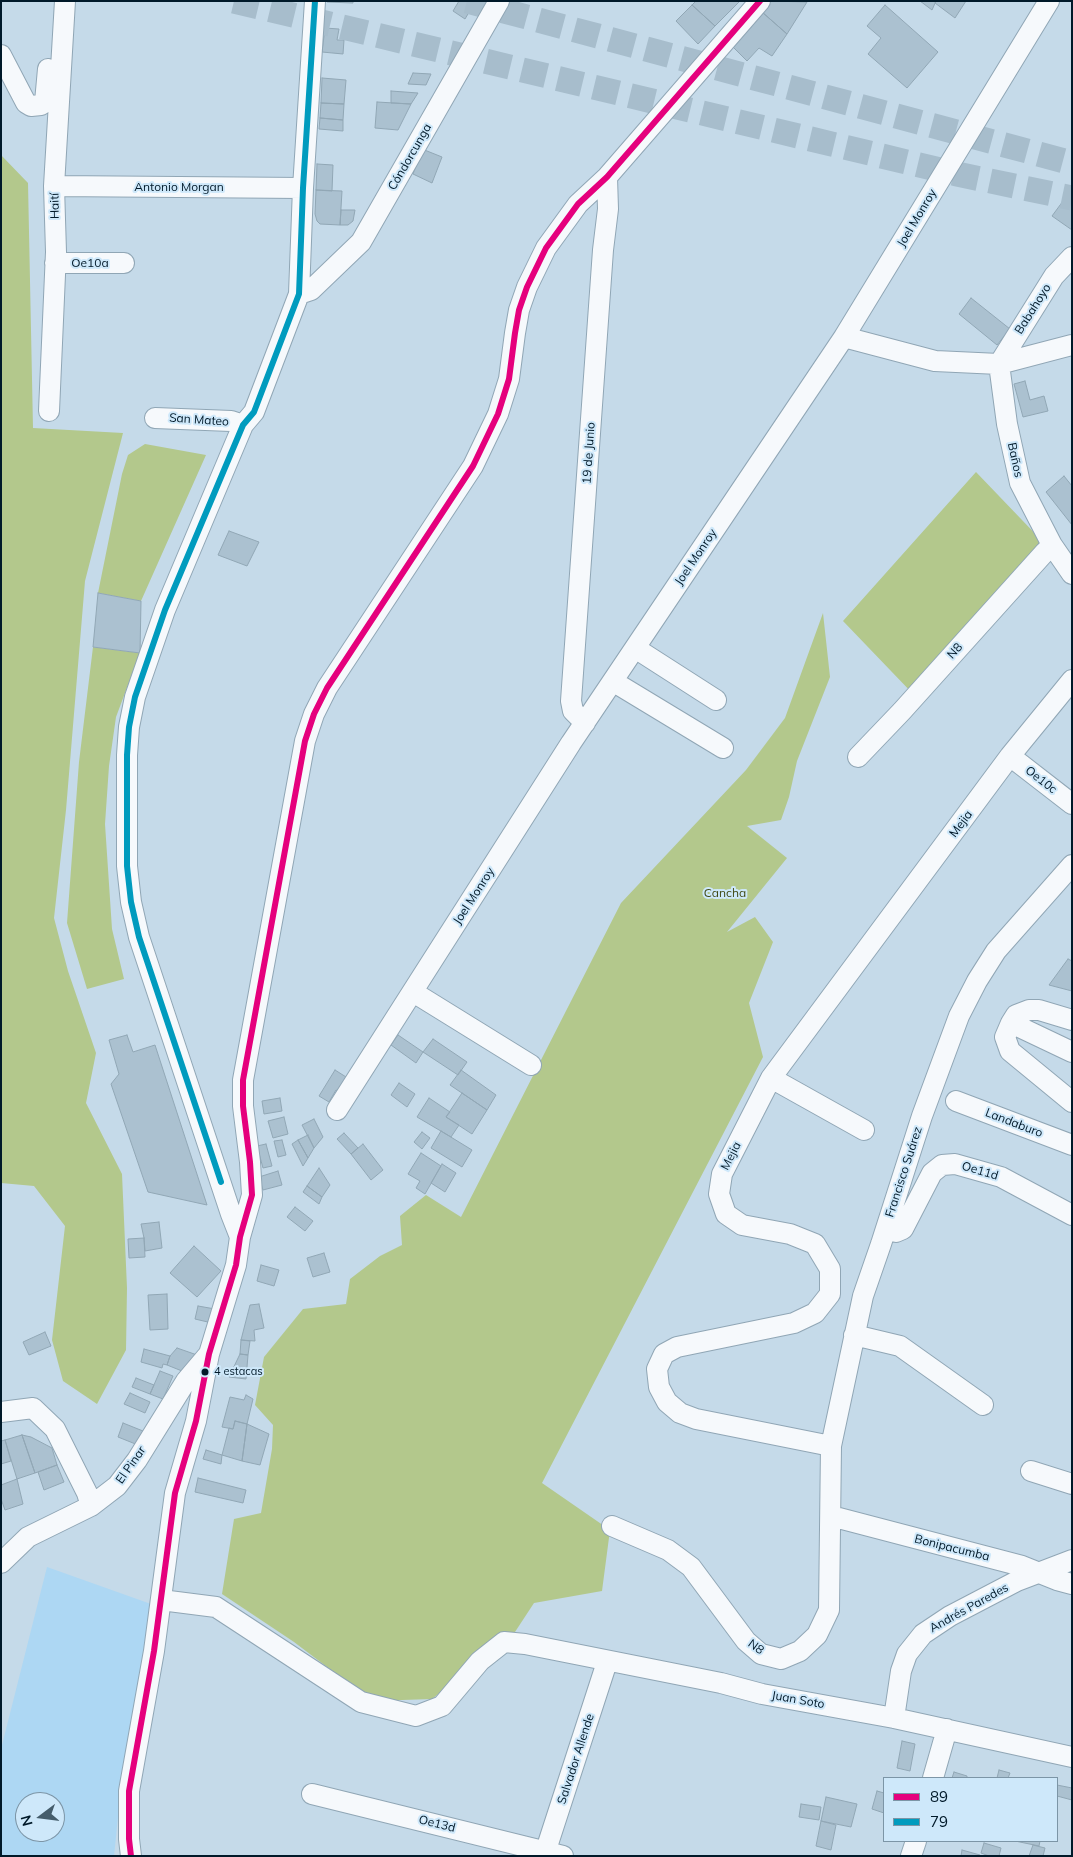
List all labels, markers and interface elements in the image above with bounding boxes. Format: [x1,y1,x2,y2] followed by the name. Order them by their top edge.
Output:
[385,121,435,193] street label: Cóndorcunga
[134,180,224,194] street label: Antonio Morgan
[894,186,940,250] street label: Joel Monroy
[48,193,62,219] street label: Haití
[71,256,109,270] street label: Oe10a
[1012,281,1054,337] street label: Babahoyo
[169,411,229,429] street label: San Mateo
[580,422,598,484] street label: 19 de Junio
[1004,441,1026,479] street label: Baños
[672,526,720,588] street label: Joel Monroy
[944,640,966,662] street label: N8
[1022,763,1060,797] street label: Oe10c
[946,808,976,840] street label: Mejia
[450,865,498,927] street label: Joel Monroy
[704,886,746,900] park label: Cancha
[983,1105,1045,1141] street label: Landaburo
[883,1125,925,1219] street label: Francisco Suárez
[718,1139,744,1173] street label: Mejia
[960,1159,1000,1183] street label: Oe11d
[214,1365,263,1379] place label: 4 estacas
[200,1367,210,1377] marker: 4 estacas
[113,1444,149,1486] street label: El Pinar
[913,1532,991,1564] street label: Bonipacumba
[927,1580,1011,1636] street label: Andrés Paredes
[745,1636,767,1658] street label: N8
[770,1688,826,1712] street label: Juan Soto
[555,1712,597,1806] street label: Salvador Allende
[883,1777,1058,1842] legend
[930,1787,948,1806] text: 89
[15,1792,65,1842] north arrow
[417,1812,457,1836] street label: Oe13d
[930,1812,948,1831] text: 79
[16,1813,37,1828] text: N

